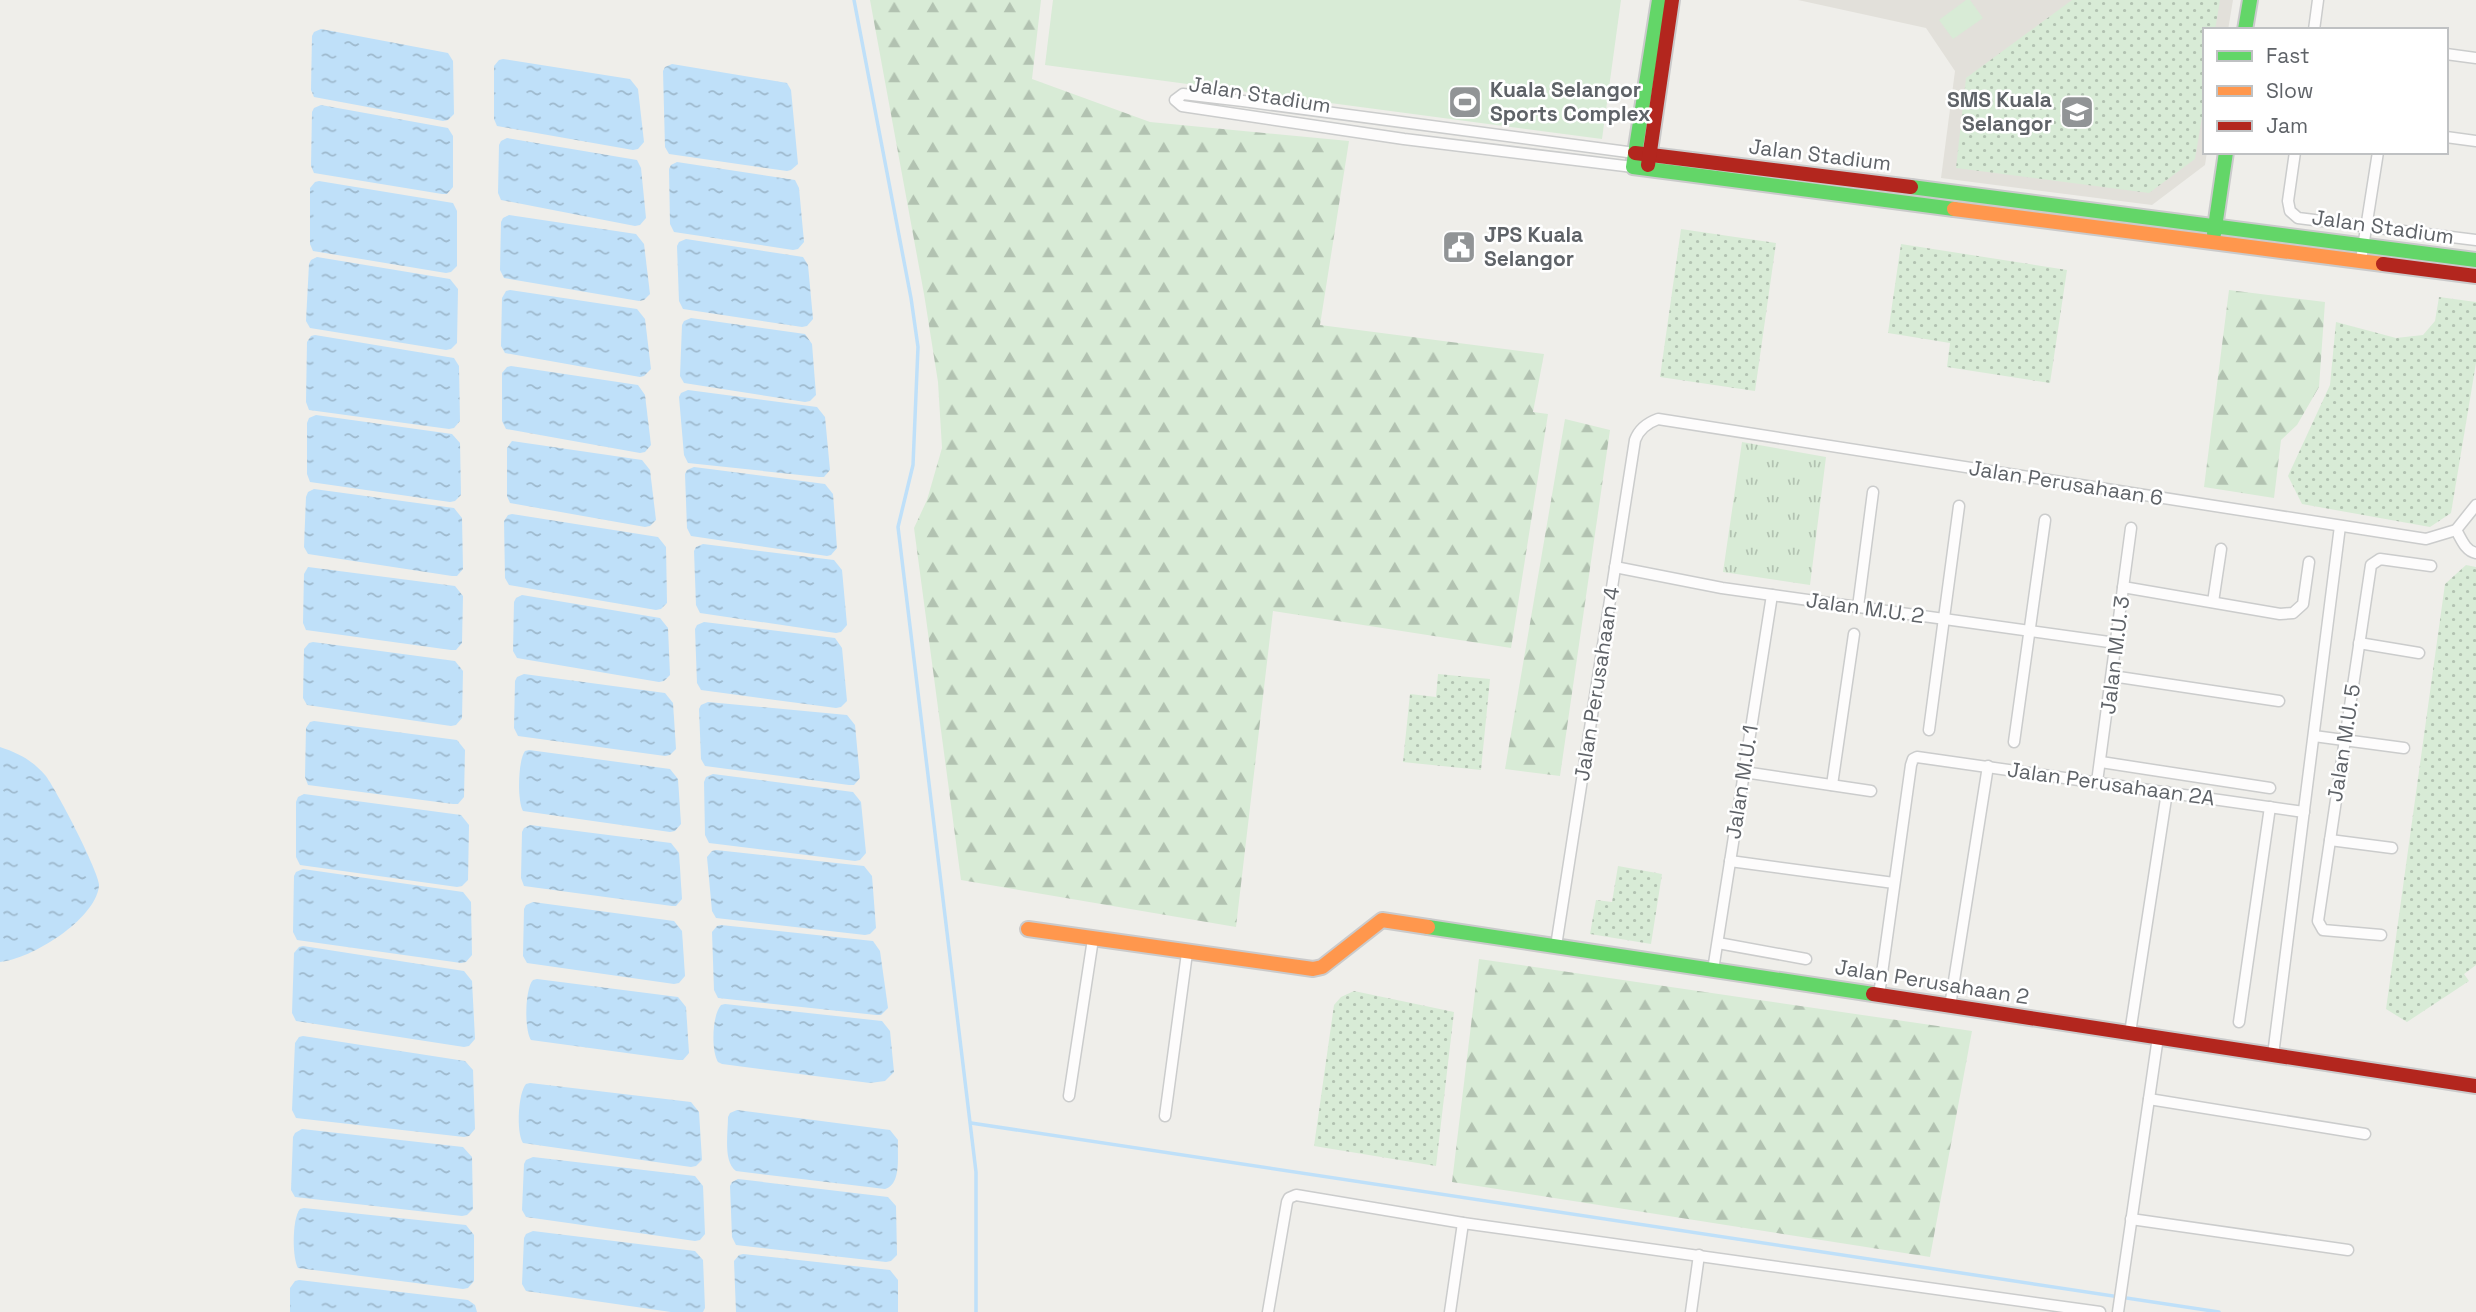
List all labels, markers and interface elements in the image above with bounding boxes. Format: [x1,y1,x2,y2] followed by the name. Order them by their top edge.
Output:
[2203,28,2448,154] legend
[2266,42,2310,69] text: Fast
[1187,70,1333,119] street label: Jalan Stadium
[1490,76,1650,127] place label: Kuala Selangor Sports Complex
[2266,77,2314,104] text: Slow
[1446,83,1484,121] sports icon: Kuala Selangor Sports Complex
[1947,86,2052,137] place label: SMS Kuala Selangor
[2058,93,2096,131] school or university icon: SMS Kuala Selangor
[2266,112,2308,139] text: Jam
[1747,132,1893,177] street label: Jalan Stadium
[2310,203,2456,250] street label: Jalan Stadium
[1484,221,1583,272] place label: JPS Kuala Selangor
[1440,228,1478,266] public building icon: JPS Kuala Selangor
[1967,454,2165,511] street label: Jalan Perusahaan 6
[1568,585,1625,783] street label: Jalan Perusahaan 4
[1804,586,1926,629] street label: Jalan M.U. 2
[2094,594,2135,716] street label: Jalan M.U. 3
[2321,682,2366,804] street label: Jalan M.U. 5
[1719,723,1764,841] street label: Jalan M.U. 1
[2006,756,2217,811] street label: Jalan Perusahaan 2A
[1833,953,2031,1010] street label: Jalan Perusahaan 2

